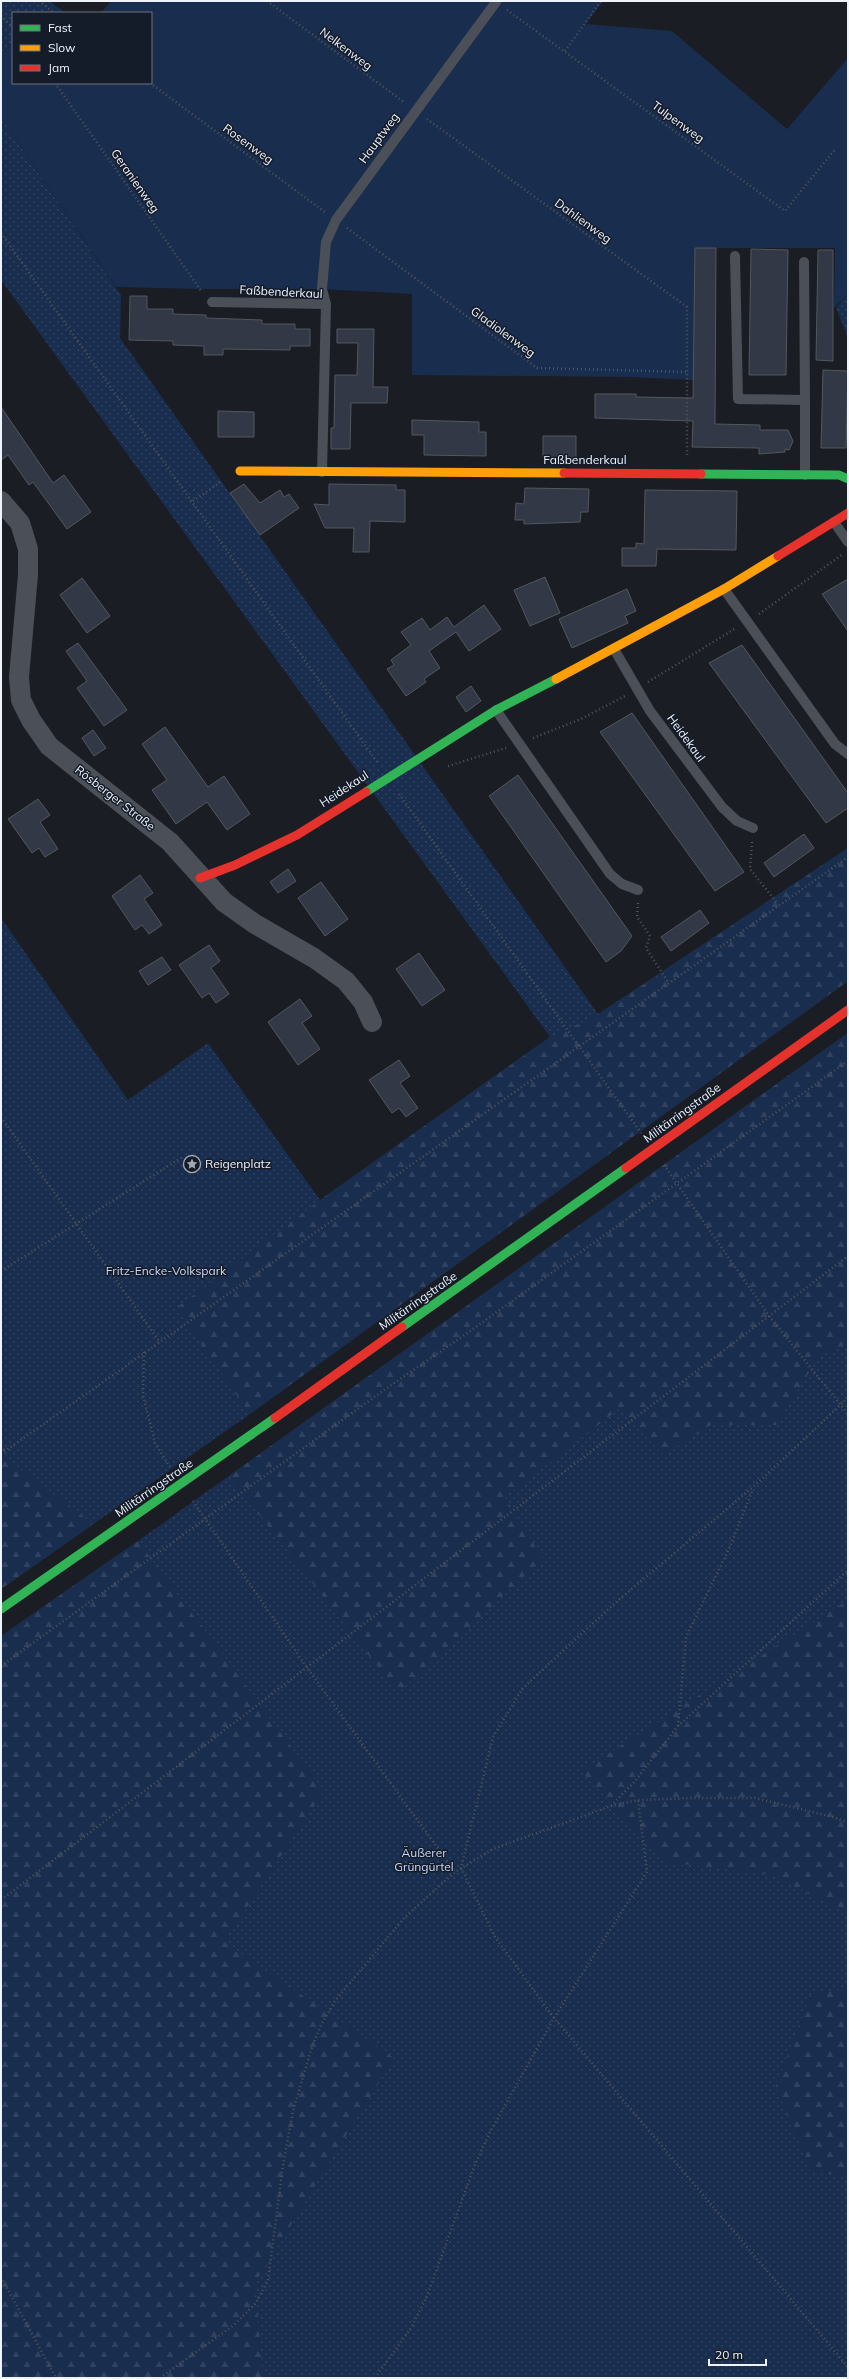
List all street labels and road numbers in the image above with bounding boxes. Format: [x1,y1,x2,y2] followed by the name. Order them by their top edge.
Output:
[317,24,376,73] street label: Nelkenweg
[649,98,707,146] street label: Tulpenweg
[355,109,402,166] street label: Hauptweg
[220,120,276,167] street label: Rosenweg
[108,146,163,215] street label: Geranienweg
[552,195,615,246] street label: Dahlienweg
[239,282,323,301] street label: Faßbenderkaul
[468,303,539,360] street label: Gladiolenweg
[543,452,627,467] street label: Faßbenderkaul
[664,711,709,765] street label: Heidekaul
[72,762,158,834] street label: Rösberger Straße
[316,767,371,810] street label: Heidekaul
[640,1080,723,1146] street label: Militärringstraße
[376,1268,460,1333] street label: Militärringstraße
[112,1455,196,1520] street label: Militärringstraße

